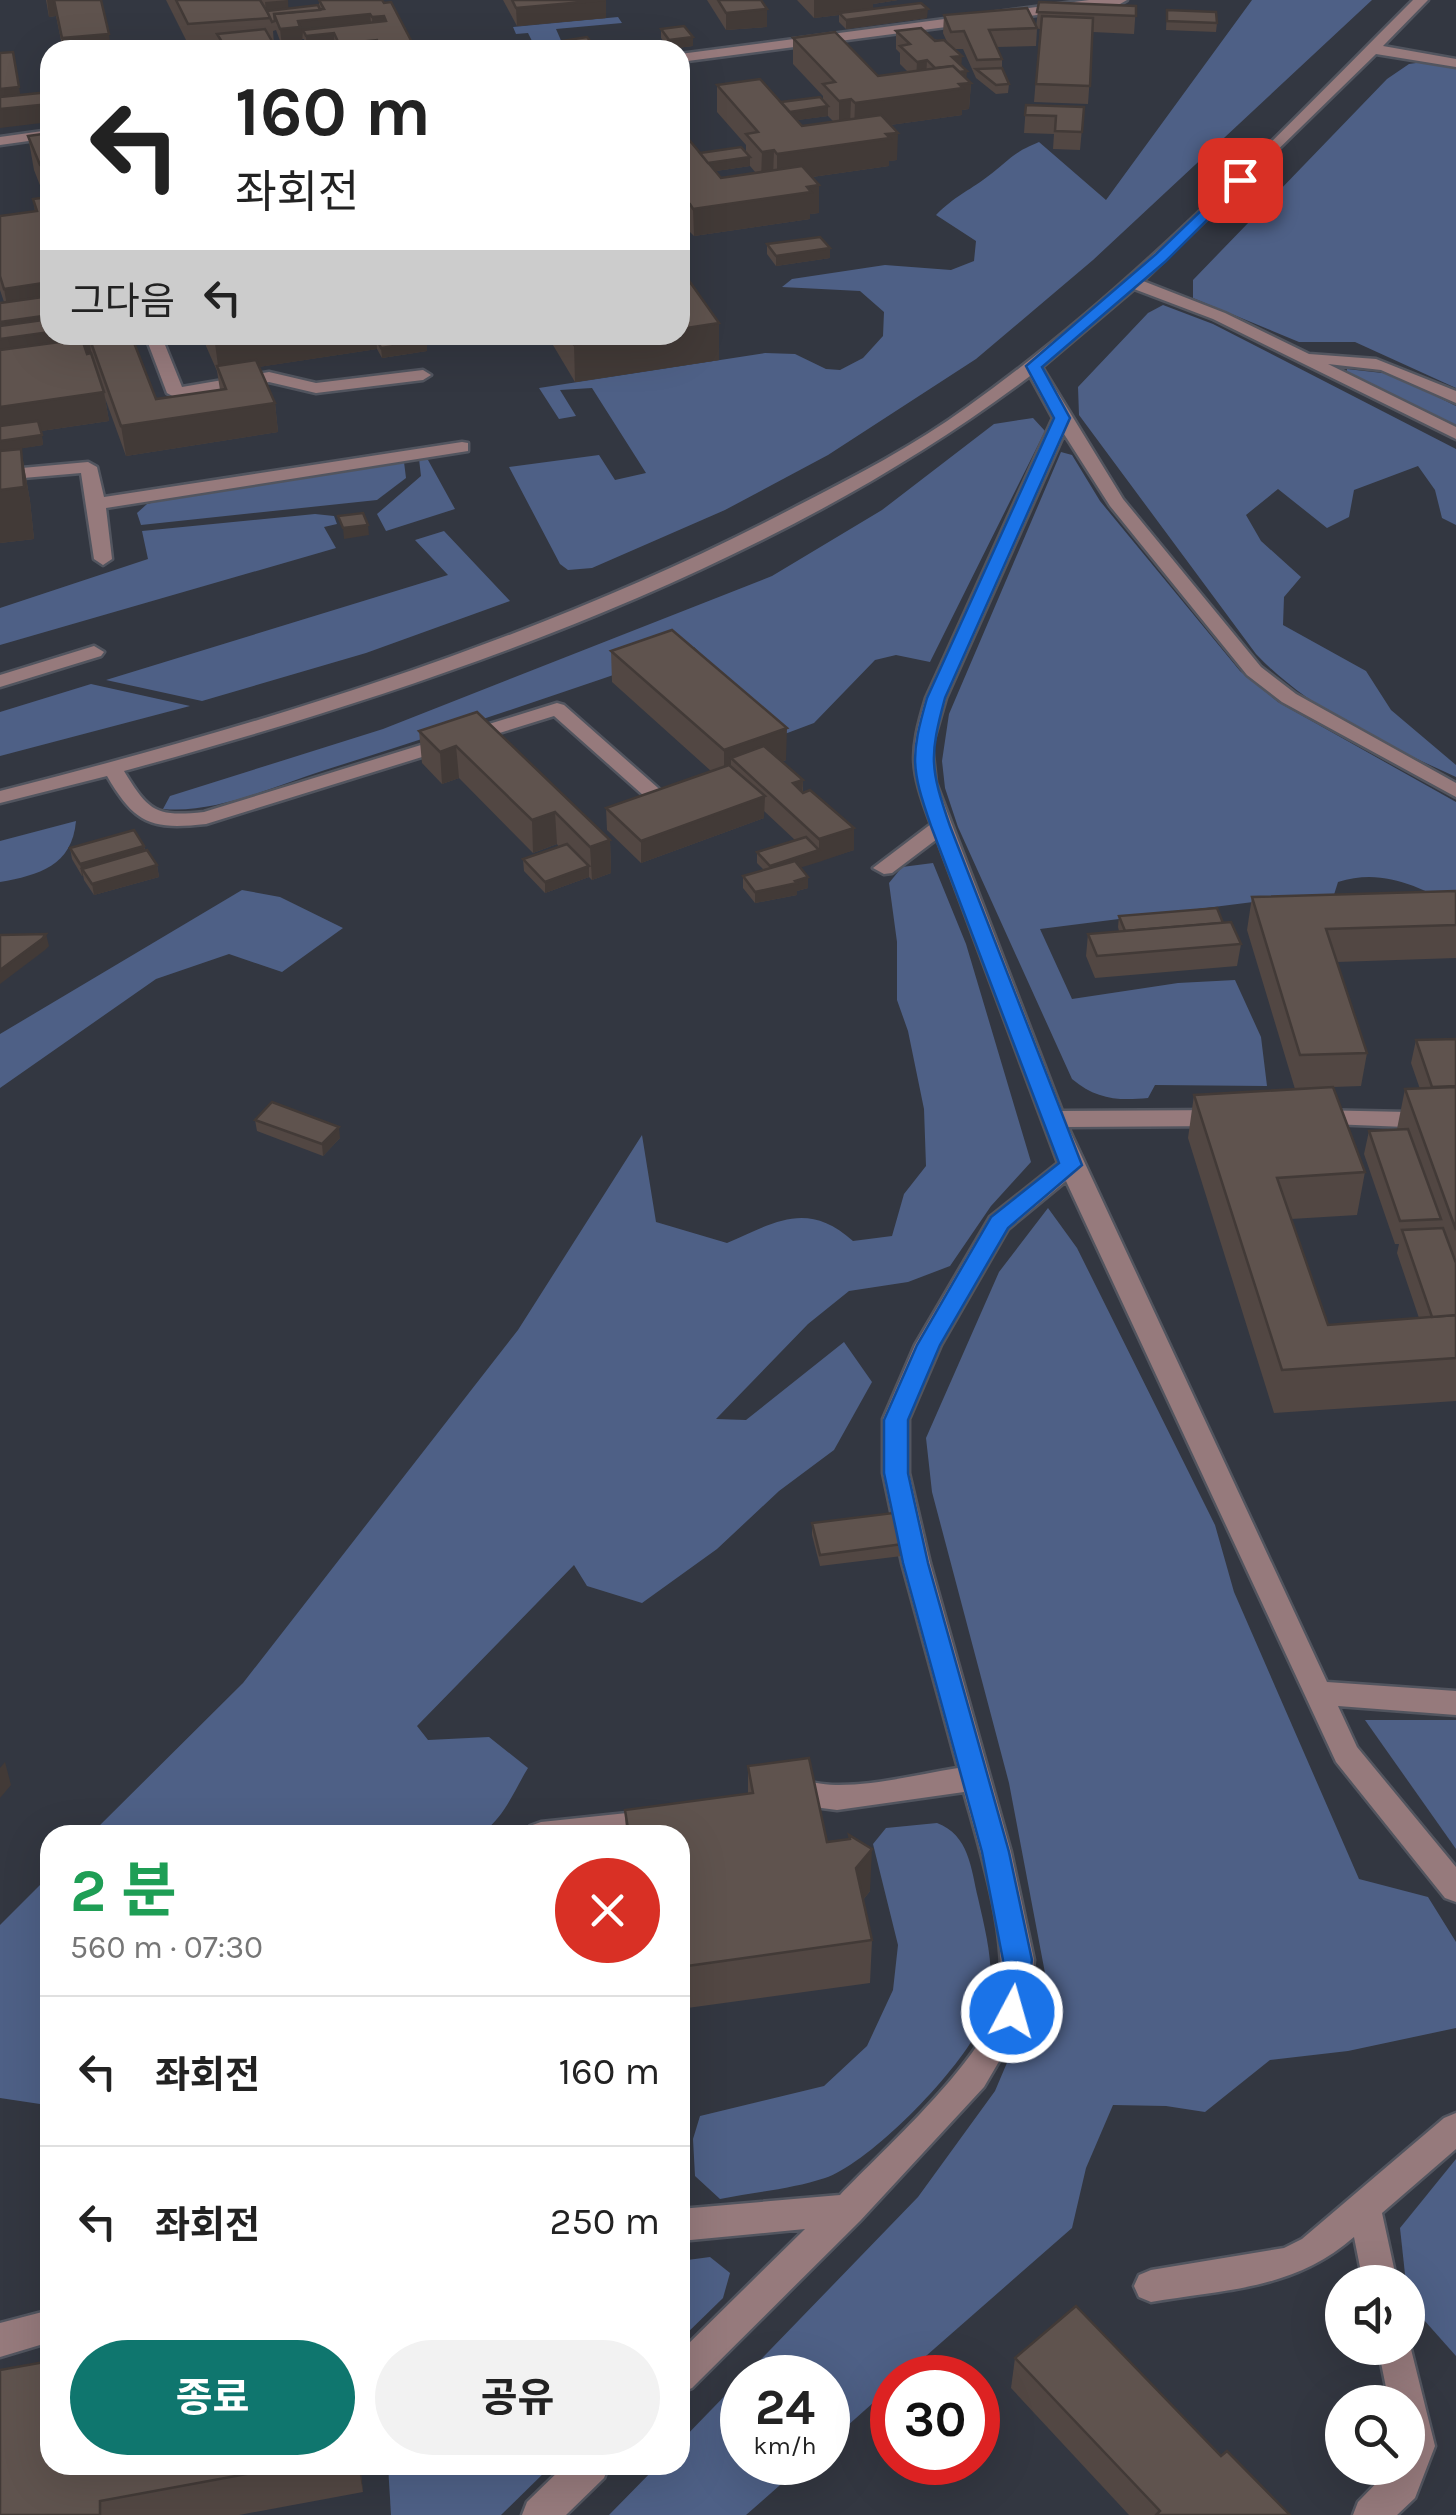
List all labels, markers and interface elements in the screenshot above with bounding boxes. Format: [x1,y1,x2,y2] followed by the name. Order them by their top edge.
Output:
[235,71,431,153] text: 160 m
[70,80,200,210] icon: left
[1198,138,1283,223] pin
[1213,153,1268,208] icon: arrive
[235,166,359,218] text: 좌회전
[195,270,250,325] icon: left
[70,279,175,324] text: 그다음
[70,1856,177,1926] text: 2 분
[555,1858,660,1963] button: close
[70,1929,263,1966] text: 560 m · 07:30
[960,1960,1064,2064] position arrow
[70,2044,125,2099] icon: left
[559,2049,660,2094] text: 160 m
[155,2053,260,2098] text: 좌회전
[70,2194,125,2249] icon: left
[549,2199,660,2244] text: 250 m
[155,2203,260,2248] text: 좌회전
[1325,2265,1425,2485] map controls
[1325,2265,1425,2365] button: sound
[70,2340,355,2455] button: 종료
[375,2340,660,2455] button: 공유
[870,2355,1000,2485] speed limit sign: 30
[755,2378,815,2437] text: 24
[1325,2385,1425,2485] button: search
[753,2431,817,2460] text: km/h

